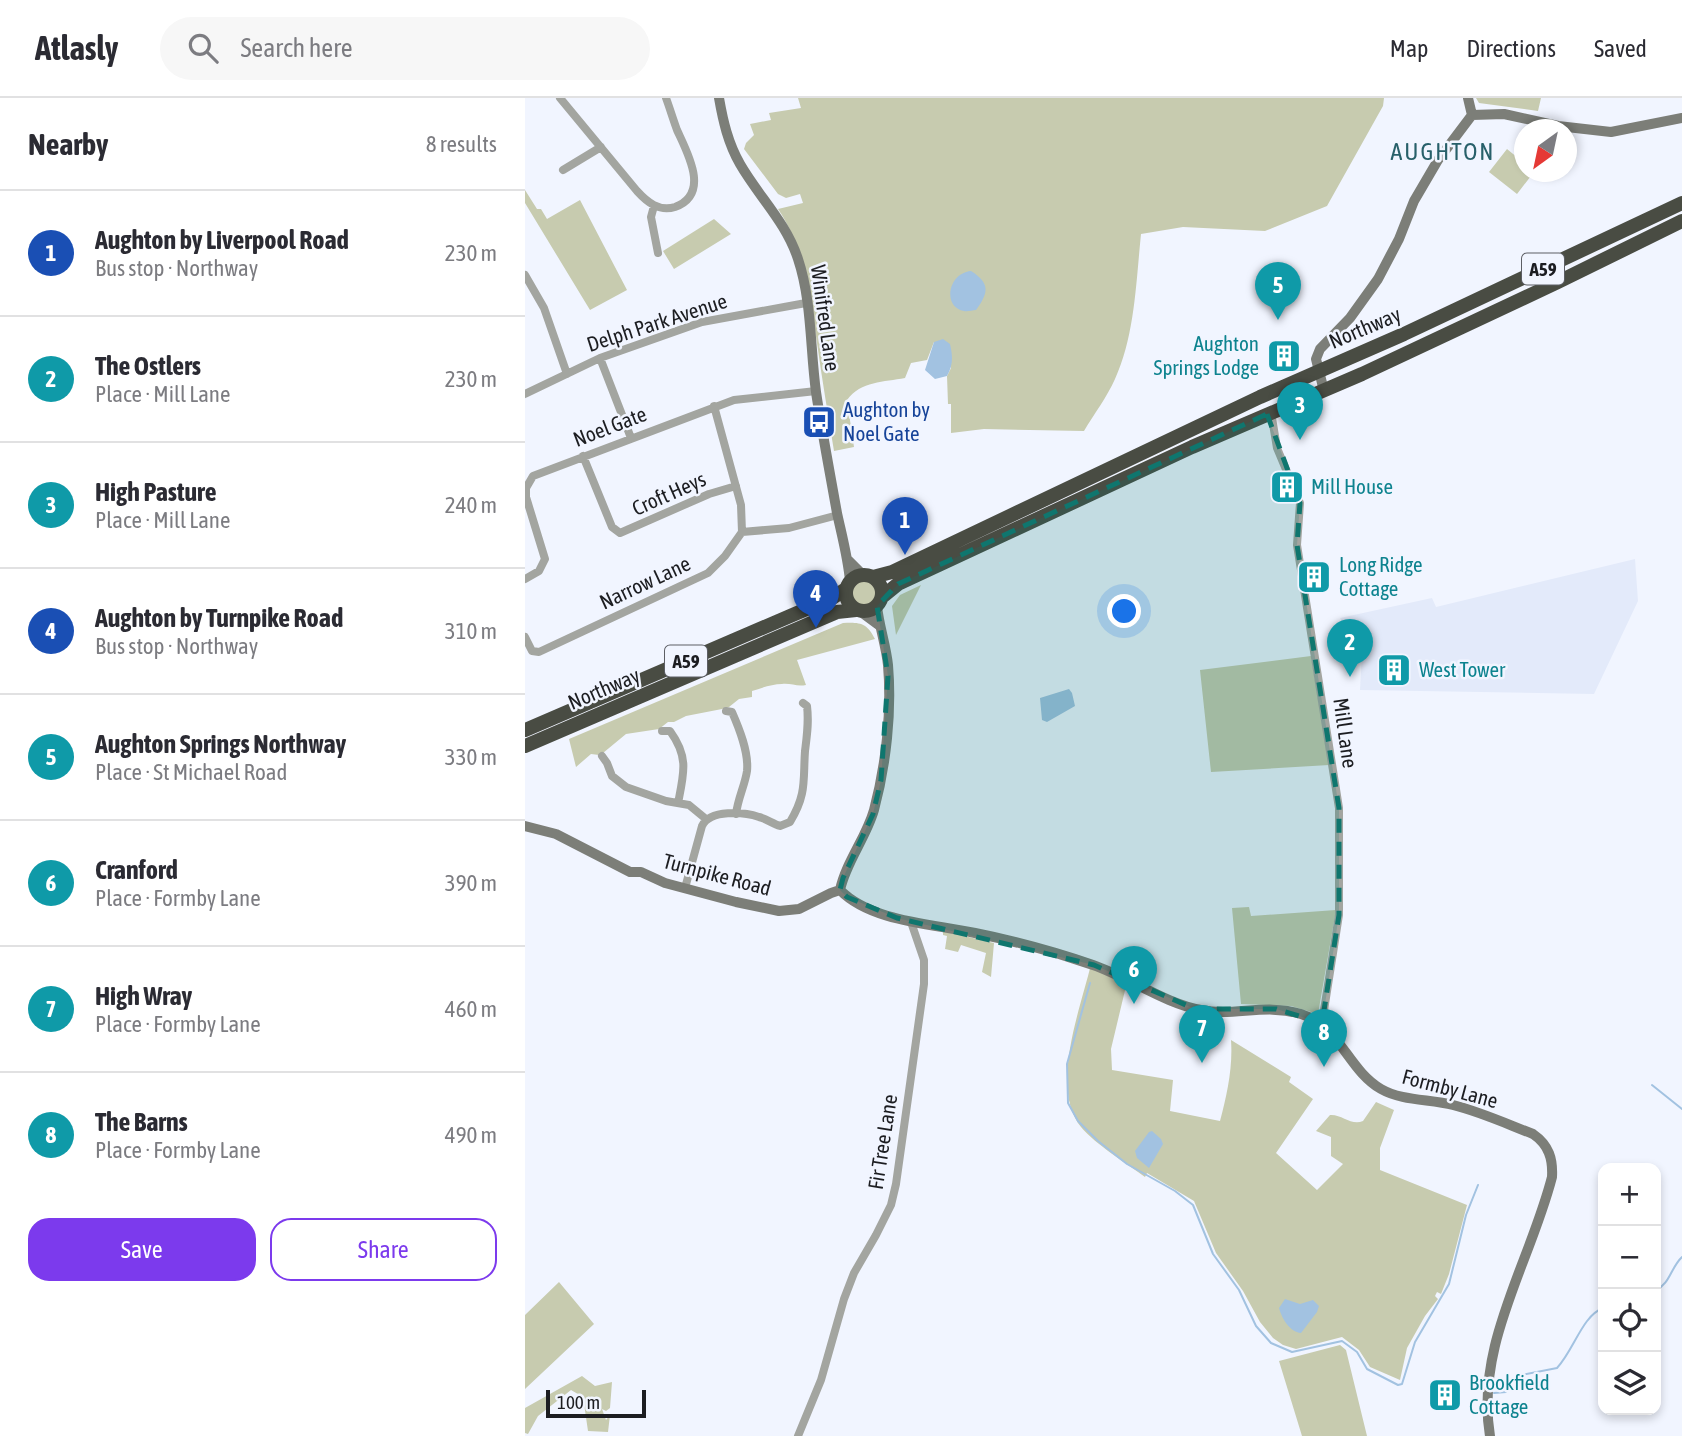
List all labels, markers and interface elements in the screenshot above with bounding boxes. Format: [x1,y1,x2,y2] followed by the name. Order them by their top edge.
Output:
[160,17,650,80] search box
[35,29,118,67] text: Atlasly
[184,29,222,67] icon: search
[240,33,353,63] text: Search here
[1390,35,1428,62] text: Map
[1466,35,1556,62] text: Directions
[1594,35,1647,62] text: Saved
[1514,119,1577,182] north arrow
[28,127,108,161] text: Nearby
[426,131,497,157] text: 8 results
[1391,138,1495,165] district label: AUGHTON
[95,225,349,255] text: Aughton by Liverpool Road
[46,240,56,266] text: 1
[445,240,497,266] text: 230 m
[1522,253,1564,284] road number: A59
[95,255,258,281] text: Bus stop · Northway
[1255,262,1301,320] pin: 5
[807,263,845,372] street label: Winifred Lane
[584,288,730,356] street label: Delph Park Avenue
[1325,301,1404,353] street label: Northway
[1154,331,1259,379] place label: Aughton Springs Lodge
[1265,337,1303,375] building icon: Aughton Springs Lodge
[95,351,201,381] text: The Ostlers
[46,366,56,392] text: 2
[445,366,497,392] text: 230 m
[95,381,230,407] text: Place · Mill Lane
[1277,382,1323,440] pin: 3
[843,397,930,445] place label: Aughton by Noel Gate
[570,401,650,451] street label: Noel Gate
[800,403,838,441] bus stop icon: Aughton by Noel Gate
[628,466,709,520] street label: Croft Heys
[1268,468,1306,506] building icon: Mill House
[1311,474,1393,498] place label: Mill House
[95,477,216,507] text: High Pasture
[46,492,56,518] text: 3
[445,492,497,518] text: 240 m
[882,497,928,555] pin: 1
[95,507,230,533] text: Place · Mill Lane
[595,551,694,614] street label: Narrow Lane
[1339,552,1423,600] place label: Long Ridge Cottage
[1295,558,1333,596] building icon: Long Ridge Cottage
[793,570,839,628] pin: 4
[1107,594,1141,628] your location
[95,603,343,633] text: Aughton by Turnpike Road
[46,618,56,644] text: 4
[445,618,497,644] text: 310 m
[1327,619,1373,677] pin: 2
[95,633,258,659] text: Bus stop · Northway
[665,646,707,676] road number: A59
[1375,651,1413,689] building icon: West Tower
[1419,657,1506,681] place label: West Tower
[564,662,643,714] street label: Northway
[1329,696,1363,769] street label: Mill Lane
[95,729,346,759] text: Aughton Springs Northway
[46,744,56,770] text: 5
[445,744,497,770] text: 330 m
[95,759,287,785] text: Place · St Michael Road
[661,848,774,900] street label: Turnpike Road
[95,855,178,885] text: Cranford
[46,870,56,896] text: 6
[445,870,497,896] text: 390 m
[95,885,261,911] text: Place · Formby Lane
[1111,946,1157,1004] pin: 6
[95,981,192,1011] text: High Wray
[46,996,56,1022] text: 7
[445,996,497,1022] text: 460 m
[1179,1005,1225,1063] pin: 7
[1301,1009,1347,1067] pin: 8
[95,1011,261,1037] text: Place · Formby Lane
[1400,1064,1501,1112] street label: Formby Lane
[863,1093,901,1191] street label: Fir Tree Lane
[95,1107,188,1137] text: The Barns
[46,1122,56,1148] text: 8
[445,1122,497,1148] text: 490 m
[95,1137,261,1163] text: Place · Formby Lane
[1598,1163,1661,1415] map controls
[1598,1163,1661,1226] button: +
[28,1218,256,1281] button: Save
[270,1218,497,1281] button: Share
[1598,1226,1661,1289] button: −
[1598,1289,1661,1352] button: locate
[1598,1352,1661,1415] button: layers
[1469,1370,1550,1418] place label: Brookfield Cottage
[1426,1376,1464,1414] building icon: Brookfield Cottage
[546,1387,646,1419] scale bar
[557,1391,600,1413] text: 100 m

